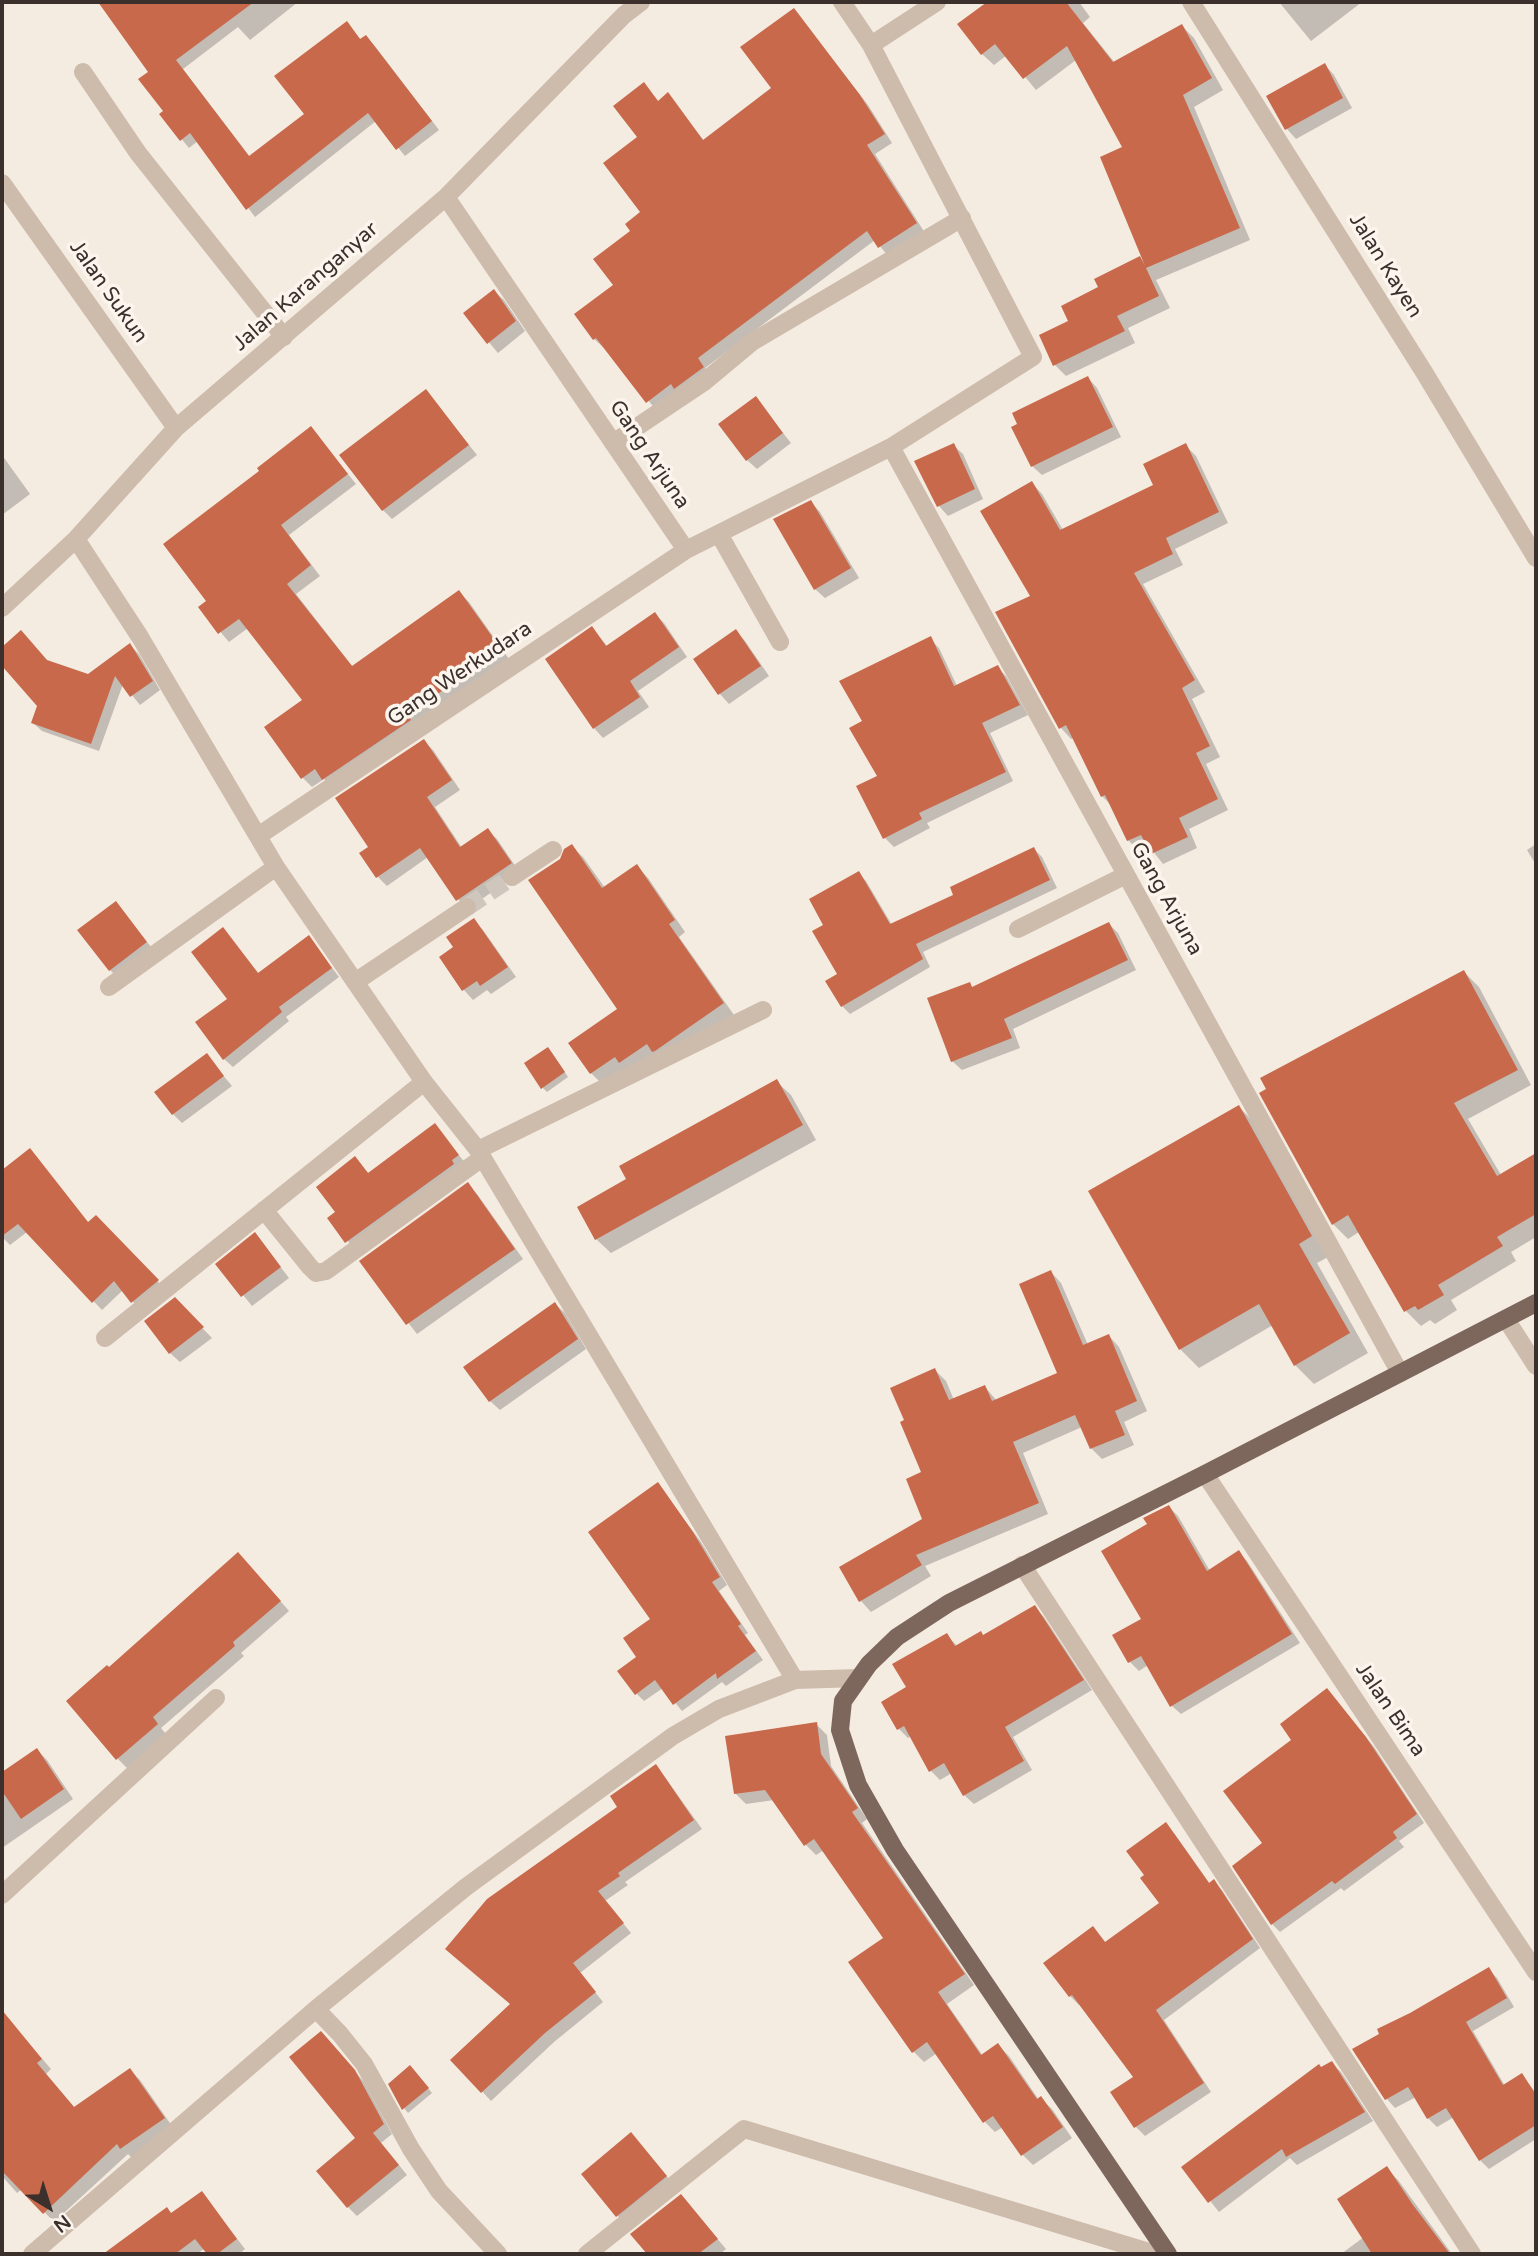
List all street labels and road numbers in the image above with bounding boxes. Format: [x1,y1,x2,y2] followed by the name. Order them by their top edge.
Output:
[1343,209,1427,323] street label: Jalan Kayen
[228,217,384,357] street label: Jalan Karanganyar
[63,236,153,348] street label: Jalan Sukun
[603,396,695,514] street label: Gang Arjuna
[383,616,537,732] street label: Gang Werkudara
[1125,838,1207,960] street label: Gang Arjuna
[1349,1658,1431,1762] street label: Jalan Bima

